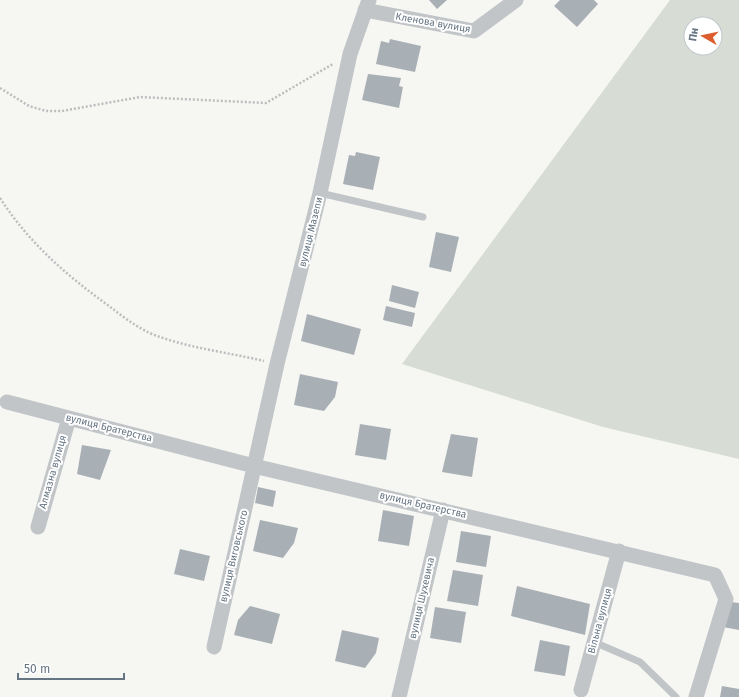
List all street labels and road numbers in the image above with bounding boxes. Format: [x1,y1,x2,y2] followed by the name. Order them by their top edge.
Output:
[395,10,471,36] street label: Кленова вулиця
[297,196,325,268] street label: вулиця Мазепи
[64,411,154,445] street label: вулиця Братерства
[37,434,69,510] street label: Алмазна вулиця
[378,489,468,521] street label: вулиця Братерства
[218,509,250,603] street label: вулиця Виговського
[407,556,437,640] street label: вулиця Шухевича
[585,587,615,655] street label: Вільна вулиця

